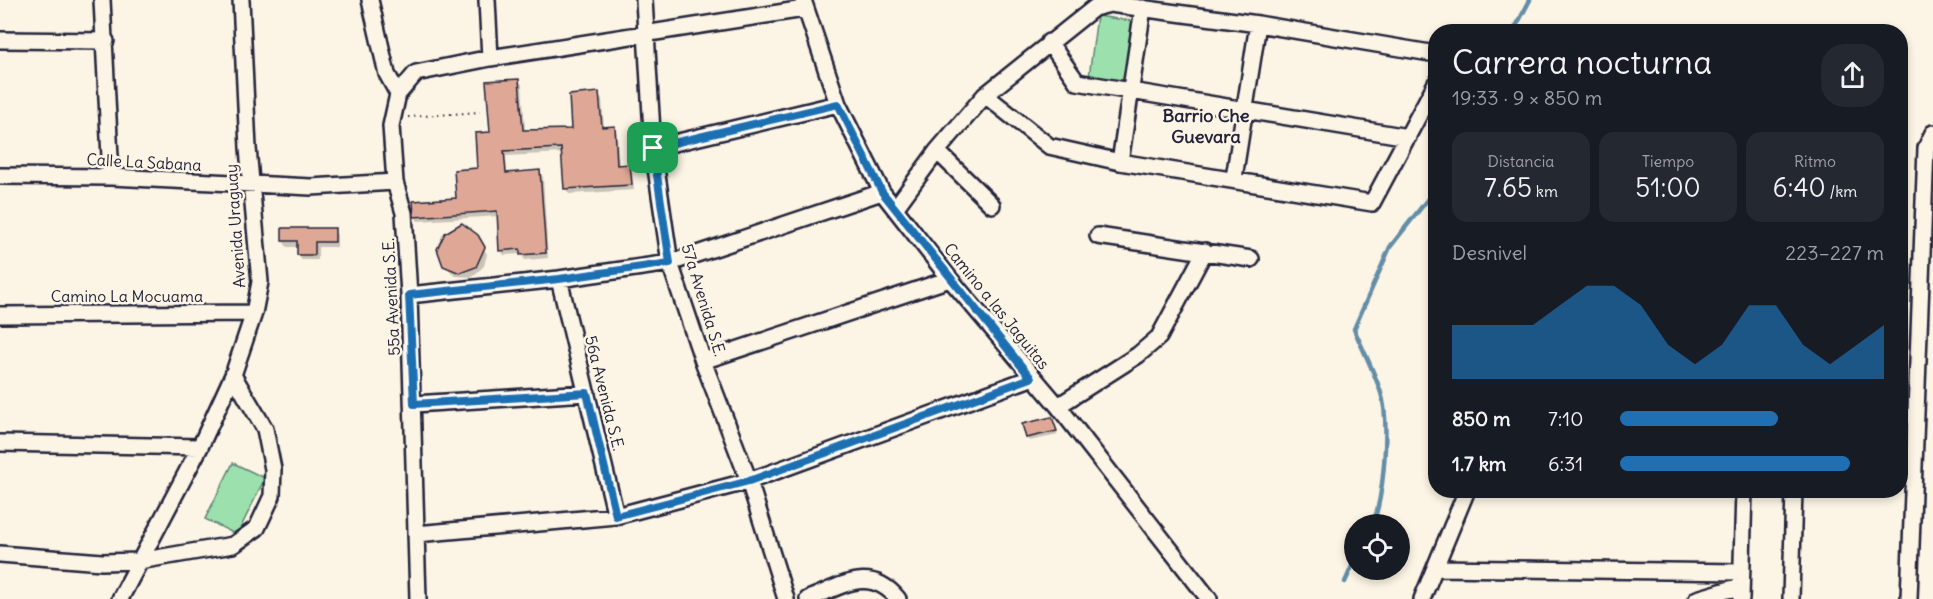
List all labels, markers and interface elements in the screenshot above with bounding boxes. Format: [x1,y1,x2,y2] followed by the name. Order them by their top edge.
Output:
[1452,41,1712,83] text: Carrera nocturna
[1821,44,1884,107] button: share
[1452,85,1602,110] text: 19:33 · 9 × 850 m
[1162,104,1250,148] district label: Barrio Che Guevara
[627,122,678,173] pin
[636,131,669,164] icon: arrive
[86,149,202,175] street label: Calle La Sabana
[1488,151,1554,171] text: Distancia
[1642,151,1694,171] text: Tiempo
[1794,151,1836,171] text: Ritmo
[221,163,249,289] street label: Avenida Uraguay
[1484,171,1532,204] text: 7.65
[1635,171,1701,204] text: 51:00
[1773,171,1826,204] text: 6:40
[1532,181,1558,201] text: km
[1826,181,1857,201] text: /km
[378,238,404,356] street label: 55a Avenida S.E.
[940,239,1054,373] street label: Camino a las Jaguitas
[1452,240,1527,265] text: Desnivel
[1785,240,1884,265] text: 223–227 m
[677,241,731,359] street label: 57a Avenida S.E.
[51,286,203,306] street label: Camino La Mocuama
[581,333,629,453] street label: 56a Avenida S.E.
[1452,406,1510,431] text: 850 m
[1548,406,1583,431] text: 7:10
[1452,451,1506,476] text: 1.7 km
[1548,451,1583,476] text: 6:31
[1344,514,1410,580] map controls
[1344,514,1410,580] button: locate

